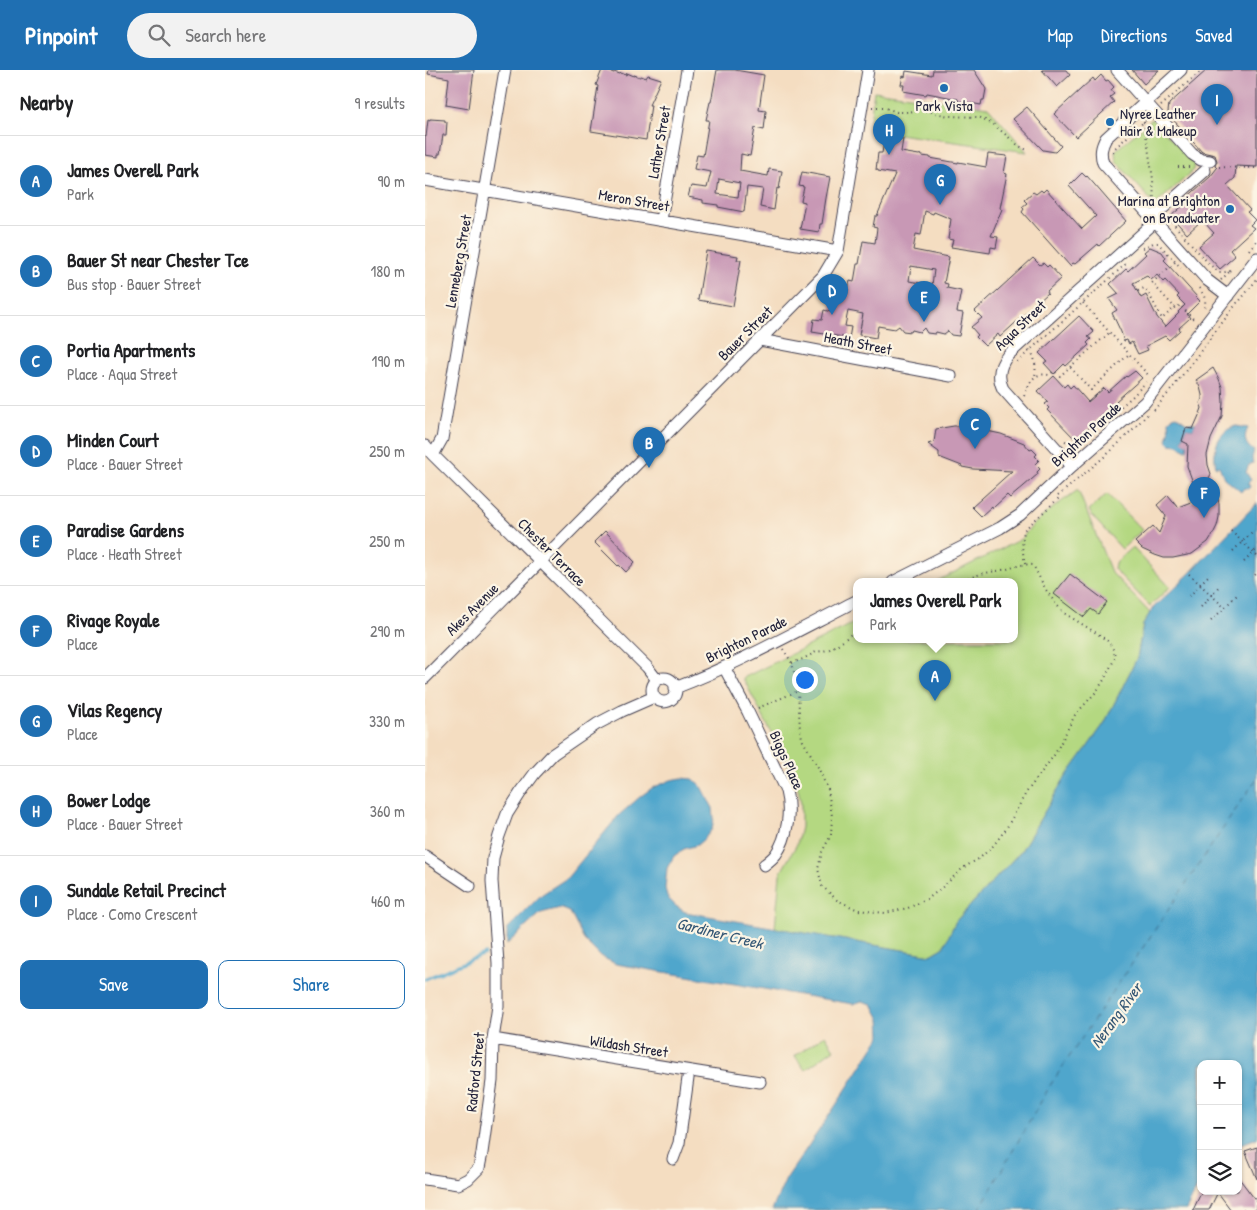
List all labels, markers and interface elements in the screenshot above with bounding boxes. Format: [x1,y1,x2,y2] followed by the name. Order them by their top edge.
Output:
[127,13,477,58] search box
[25,19,97,51] text: Pinpoint
[145,21,173,49] icon: search
[185,22,266,48] text: Search here
[1048,23,1073,48] text: Map
[1101,23,1167,48] text: Directions
[1195,23,1232,48] text: Saved
[938,82,950,94] marker: Park Vista
[1201,84,1233,125] pin: I
[20,88,73,117] text: Nearby
[354,92,405,114] text: 9 results
[915,95,973,116] place label: Park Vista
[642,103,676,180] street label: Lather Street
[1120,103,1197,141] place label: Nyree Leather Hair & Makeup
[873,114,905,155] pin: H
[1104,116,1116,128] marker: Nyree Leather Hair & Makeup
[67,157,199,183] text: James Overell Park
[924,164,956,205] pin: G
[32,170,40,192] text: A
[377,170,405,192] text: 90 m
[67,183,94,205] text: Park
[597,183,672,217] street label: Meron Street
[1118,190,1220,228] place label: Marina at Brighton on Broadwater
[1224,203,1236,215] marker: Marina at Brighton on Broadwater
[439,212,477,309] street label: Lenneberg Street
[67,247,249,273] text: Bauer St near Chester Tce
[32,260,40,282] text: B
[371,260,405,282] text: 180 m
[67,273,201,295] text: Bus stop · Bauer Street
[816,274,848,315] pin: D
[908,281,940,322] pin: E
[990,294,1051,355] street label: Aqua Street
[713,300,778,365] street label: Bauer Street
[822,326,895,360] street label: Heath Street
[67,337,195,363] text: Portia Apartments
[32,350,40,372] text: C
[372,350,405,372] text: 190 m
[67,363,177,385] text: Place · Aqua Street
[1046,397,1126,471] street label: Brighton Parade
[959,408,991,449] pin: C
[67,427,159,453] text: Minden Court
[633,427,665,468] pin: B
[32,440,40,462] text: D
[369,440,405,462] text: 250 m
[67,453,183,475] text: Place · Bauer Street
[1188,477,1220,518] pin: F
[513,513,591,591] street label: Chester Terrace
[67,517,184,543] text: Paradise Gardens
[32,530,40,552] text: E
[369,530,405,552] text: 250 m
[67,543,182,565] text: Place · Heath Street
[441,578,503,640] street label: Akes Avenue
[853,578,1018,643] popup
[870,587,1001,613] text: James Overell Park
[67,607,160,633] text: Rivage Royale
[702,610,790,668] street label: Brighton Parade
[870,613,896,635] text: Park
[33,620,39,642] text: F
[370,620,405,642] text: 290 m
[67,633,98,655] text: Place
[919,660,951,701] pin: A
[792,667,818,693] your location
[67,697,162,723] text: Vilas Regency
[32,710,40,732] text: G
[369,710,405,732] text: 330 m
[67,723,98,745] text: Place
[765,727,809,793] street label: Biggs Place
[67,787,151,813] text: Bower Lodge
[32,800,40,822] text: H
[370,800,405,822] text: 360 m
[67,813,183,835] text: Place · Bauer Street
[67,877,226,903] text: Sundale Retail Precinct
[34,890,38,912] text: I
[371,890,405,912] text: 460 m
[67,903,197,925] text: Place · Como Crescent
[675,912,767,955] water label: Gardiner Creek
[20,960,208,1009] button: Save
[218,960,405,1009] button: Share
[1085,977,1148,1052] water label: Nerang River
[588,1029,670,1063] street label: Wildash Street
[460,1030,490,1113] street label: Radford Street
[1197,1060,1242,1195] map controls
[1197,1060,1242,1105] button: +
[1197,1105,1242,1150] button: −
[1197,1150,1242,1195] button: layers

